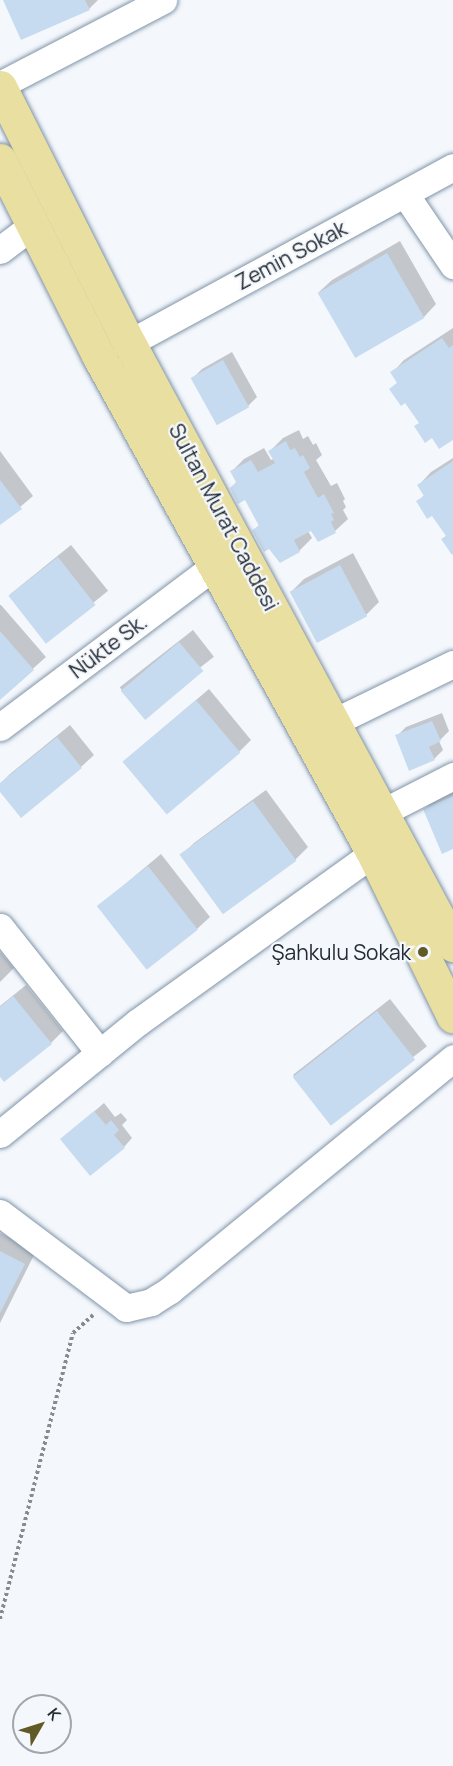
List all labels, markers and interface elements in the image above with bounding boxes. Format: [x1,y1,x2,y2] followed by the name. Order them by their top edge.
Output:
[231,215,351,295] street label: Zemin Sokak
[164,419,284,615] street label: Sultan Murat Caddesi
[64,609,152,683] street label: Nükte Sk.
[272,939,411,965] place label: Şahkulu Sokak
[416,945,430,959] marker: Şahkulu Sokak
[12,1694,72,1754] north arrow
[43,1703,66,1725] text: K

